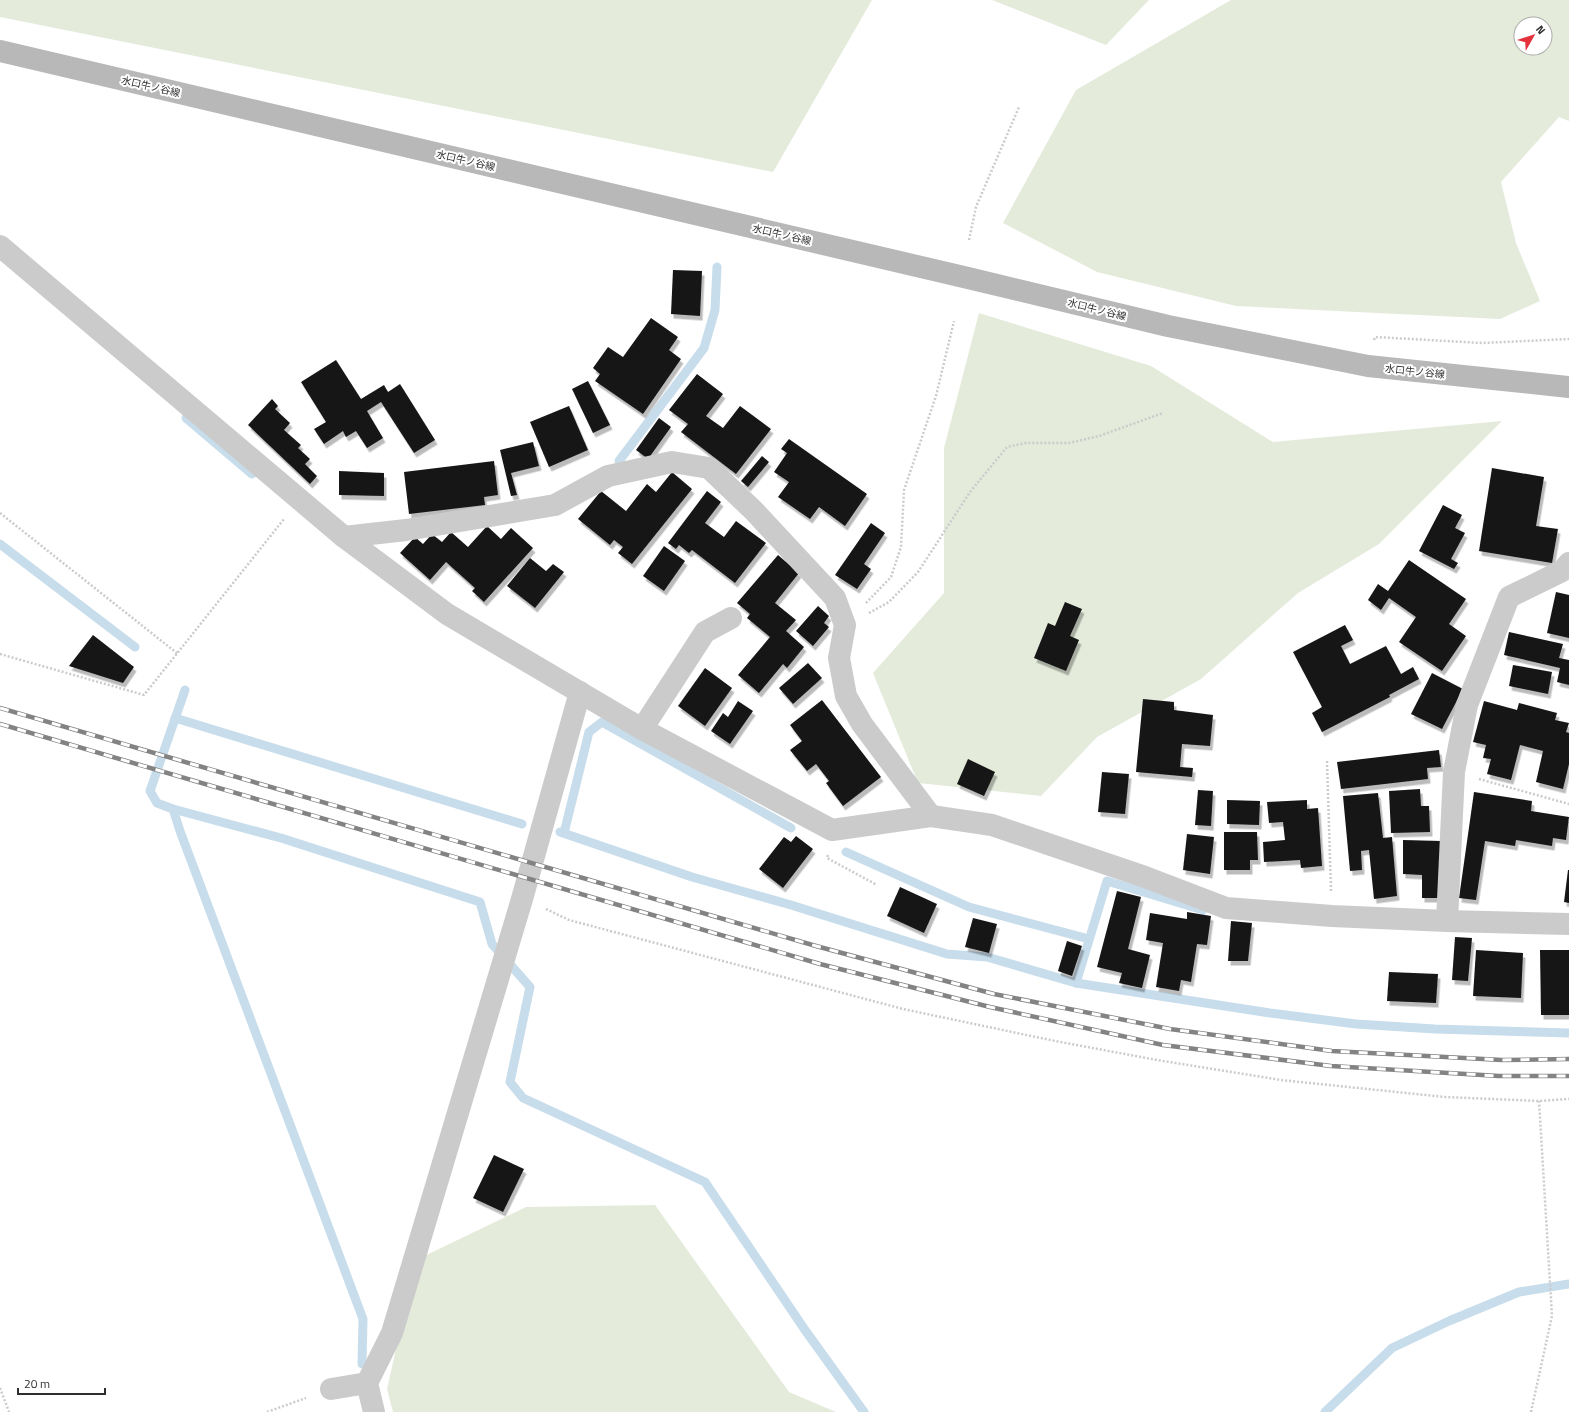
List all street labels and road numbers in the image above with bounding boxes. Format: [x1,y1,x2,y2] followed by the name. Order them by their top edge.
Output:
[120,72,182,101] street label: 水口牛ノ谷線
[435,146,497,175] street label: 水口牛ノ谷線
[751,220,813,249] street label: 水口牛ノ谷線
[1066,295,1128,324] street label: 水口牛ノ谷線
[1384,361,1446,382] street label: 水口牛ノ谷線

